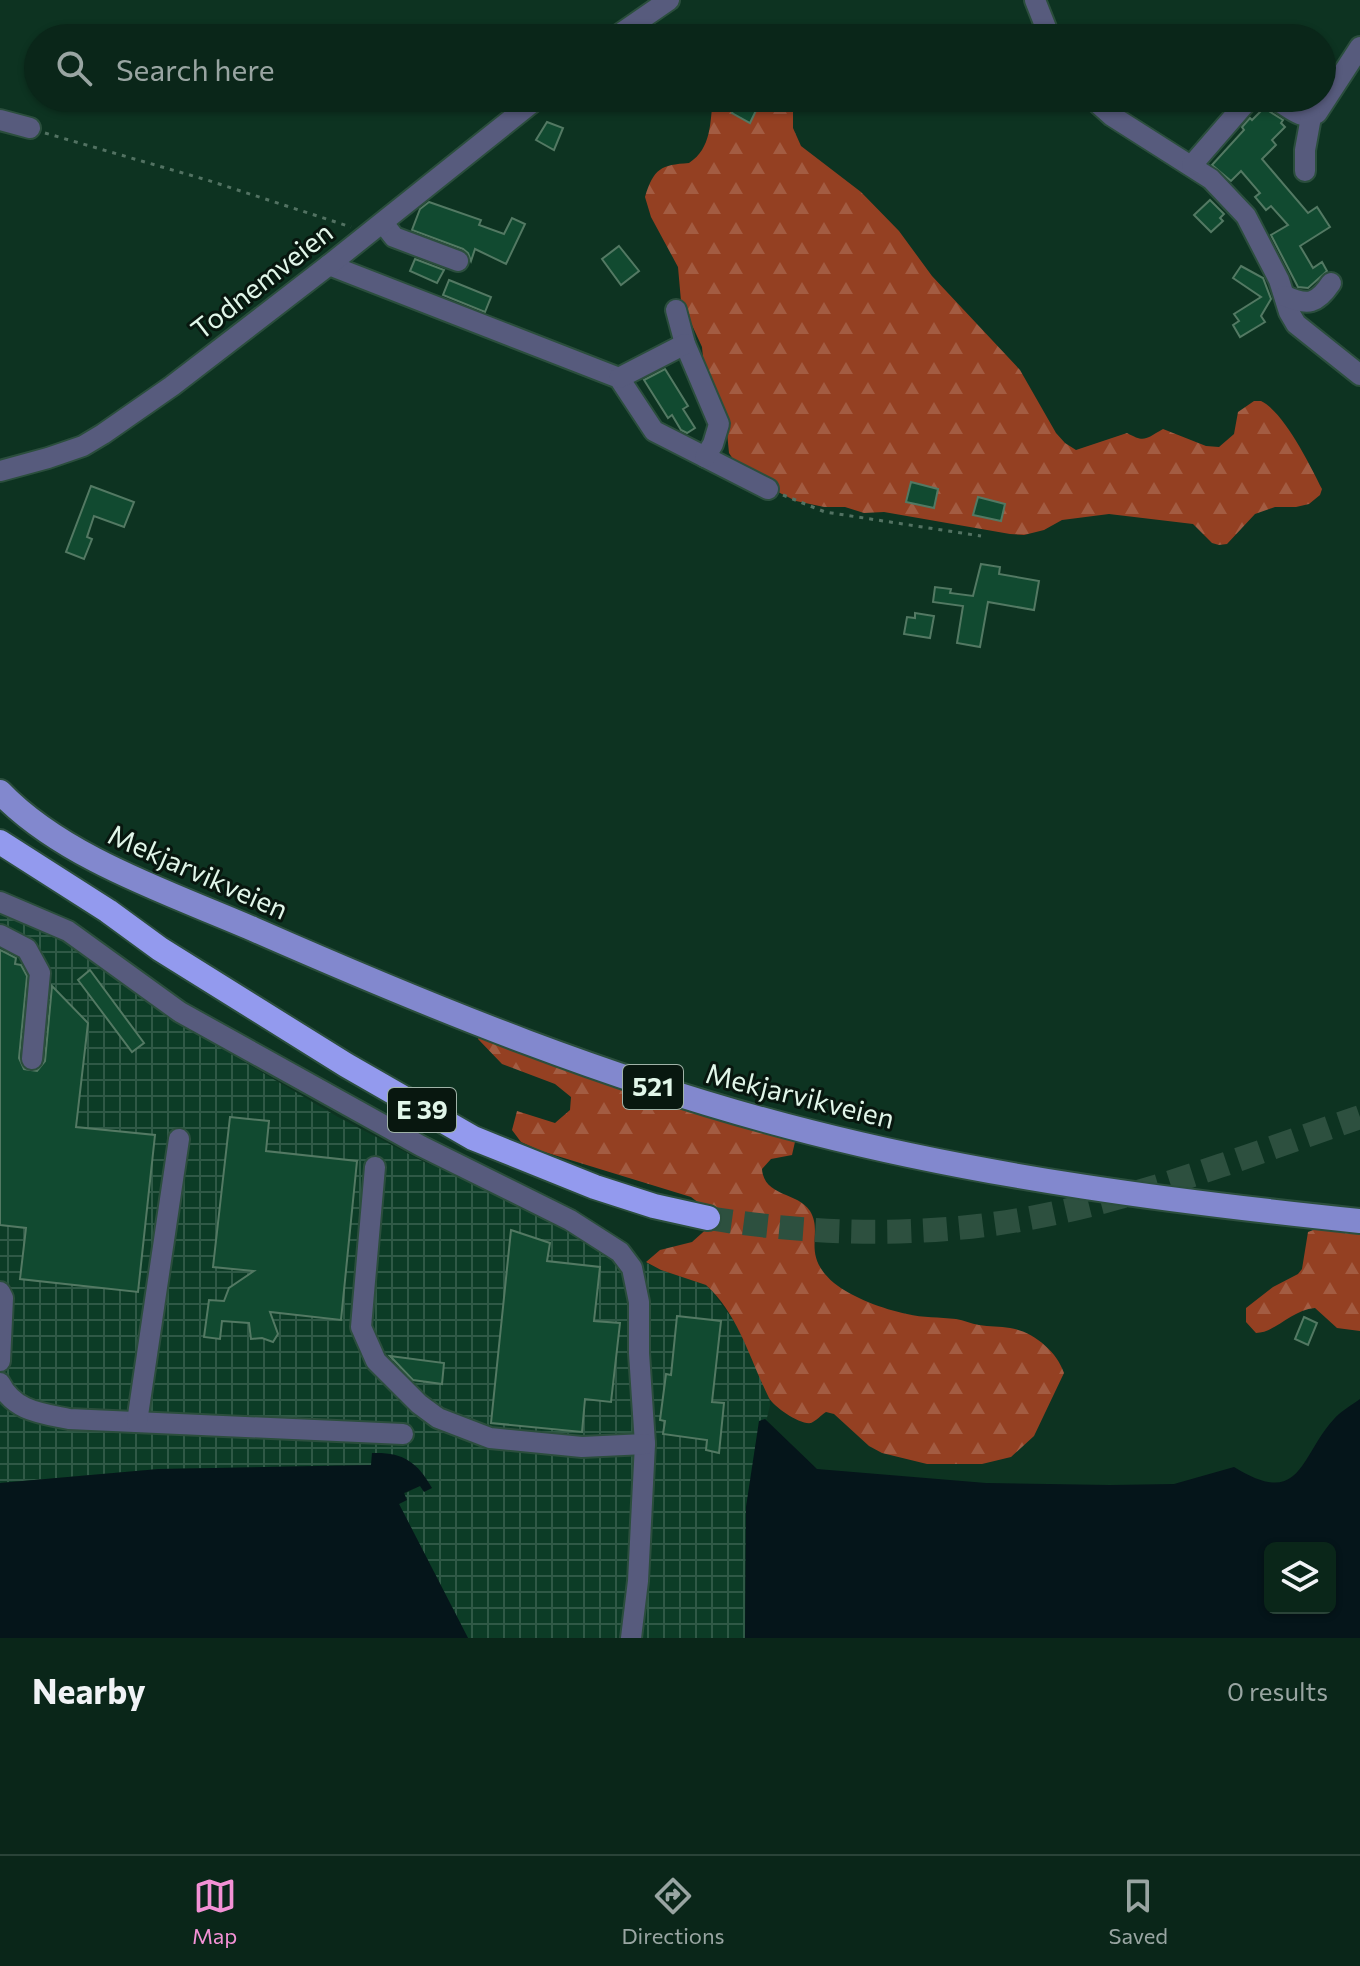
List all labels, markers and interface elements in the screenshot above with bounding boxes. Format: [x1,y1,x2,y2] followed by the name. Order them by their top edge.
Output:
[24,24,1336,112] search box
[52,46,96,90] icon: search
[116,50,275,87] text: Search here
[184,214,339,346] street label: Todnemveien
[103,816,293,926] street label: Mekjarvikveien
[702,1055,898,1135] street label: Mekjarvikveien
[623,1065,683,1109] road number: 521
[388,1088,456,1132] road number: E 39
[1264,1542,1336,1614] map controls
[1264,1542,1336,1614] button: layers
[32,1669,146,1711] text: Nearby
[1227,1675,1328,1706] text: 0 results
[192,1874,237,1949] tab: Map
[621,1874,725,1949] tab: Directions
[1109,1874,1168,1949] tab: Saved

